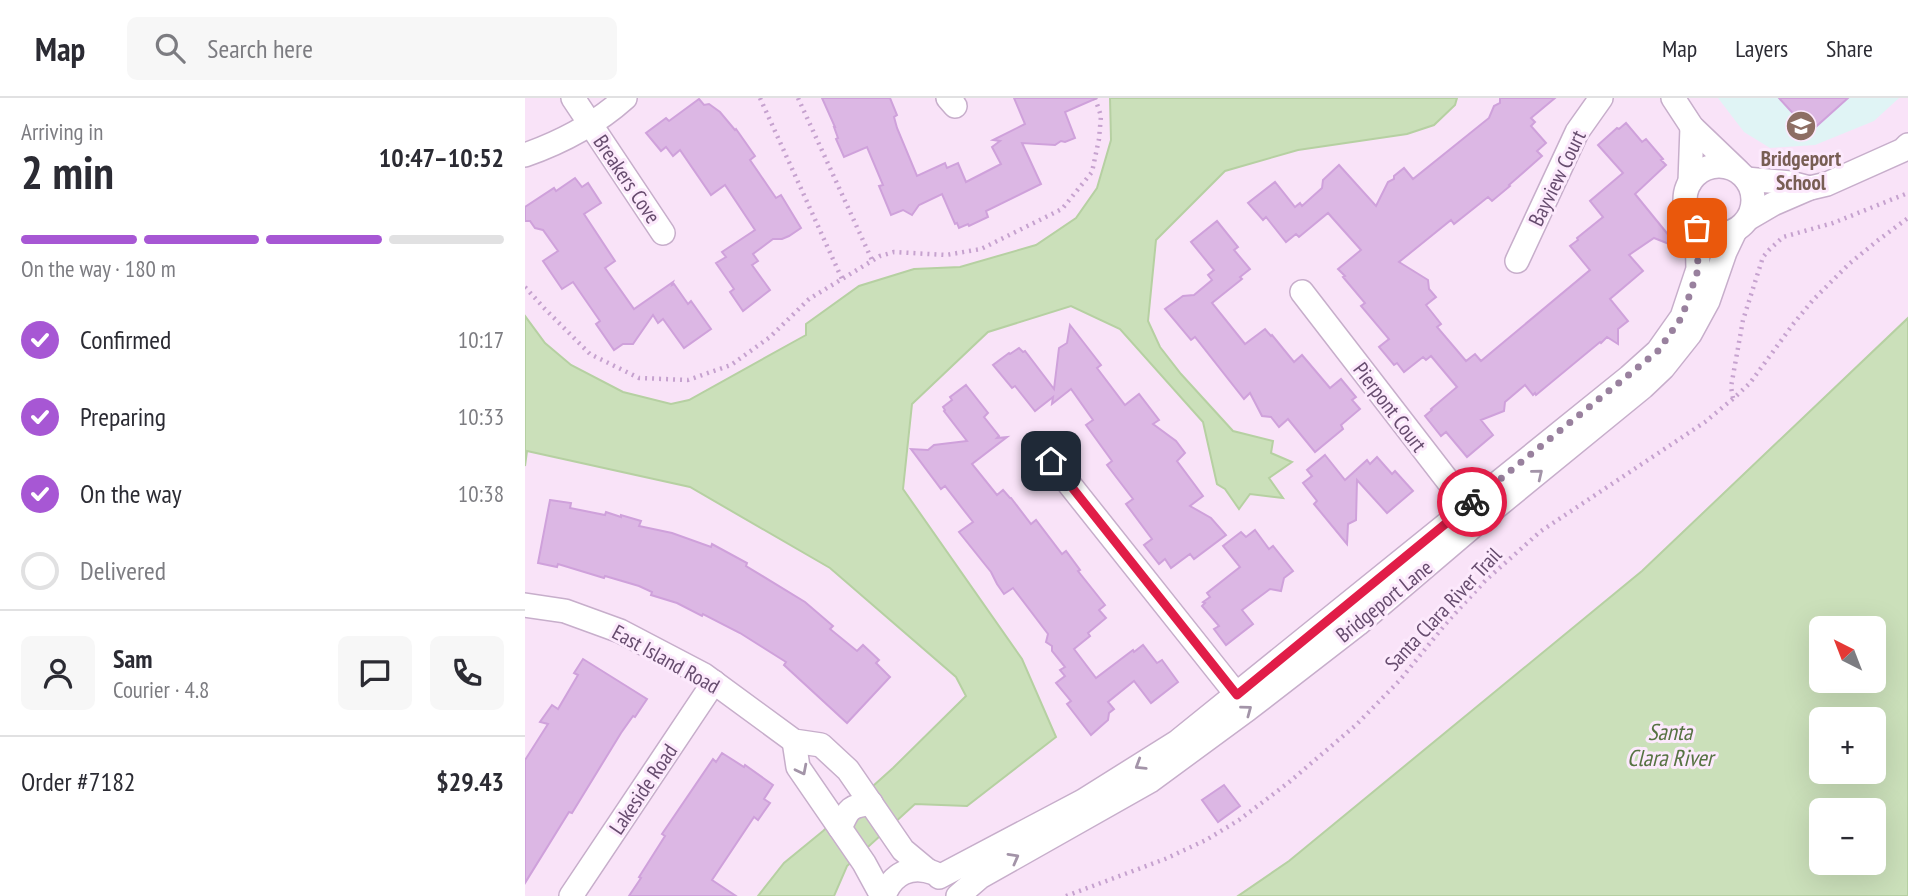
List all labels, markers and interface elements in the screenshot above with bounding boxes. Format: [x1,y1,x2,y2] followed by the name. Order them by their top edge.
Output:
[127,17,617,80] search box
[35,27,85,70] text: Map
[151,29,189,67] icon: search
[207,32,313,65] text: Search here
[1662,33,1697,64] text: Map
[1735,33,1788,64] text: Layers
[1826,33,1873,64] text: Share
[1784,109,1818,143] school or university icon: Bridgeport School
[21,117,103,146] text: Arriving in
[1522,125,1592,230] street label: Bayview Court
[587,129,667,229] street label: Breakers Cove
[379,141,504,174] text: 10:47–10:52
[21,142,114,202] text: 2 min
[1761,145,1841,196] place label: Bridgeport School
[1667,198,1727,258] pin
[1678,209,1716,247] icon: bag
[21,254,176,283] text: On the way · 180 m
[21,321,59,359] icon: check
[80,323,171,356] text: Confirmed
[458,325,504,354] text: 10:17
[1348,357,1433,457] street label: Pierpont Court
[21,398,59,436] icon: check
[80,400,166,433] text: Preparing
[458,402,504,431] text: 10:33
[1021,431,1081,491] pin
[1032,442,1070,480] icon: home
[1437,467,1507,537] courier
[1529,470,1542,482] one-way arrow
[21,475,59,513] icon: check
[80,477,182,510] text: On the way
[458,479,504,508] text: 10:38
[1453,483,1491,521] icon: bike
[1379,542,1507,676] street label: Santa Clara River Trail
[80,554,166,587] text: Delivered
[1330,554,1438,648] street label: Bridgeport Lane
[1809,616,1887,693] north arrow
[1809,616,1886,875] map controls
[608,618,724,700] street label: East Island Road
[21,636,95,710] button: person
[338,636,412,710] button: chat
[430,636,504,710] button: phone
[113,642,152,675] text: Sam
[113,675,209,704] text: Courier · 4.8
[1239,705,1252,718] one-way arrow
[1809,707,1886,784] button: +
[1627,717,1717,772] water label: Santa Clara River
[603,739,683,839] street label: Lakeside Road
[1134,757,1147,770] one-way arrow
[794,763,808,775] one-way arrow
[21,765,136,798] text: Order #7182
[436,765,504,798] text: $29.43
[1809,798,1886,875] button: −
[1007,853,1019,867] one-way arrow

